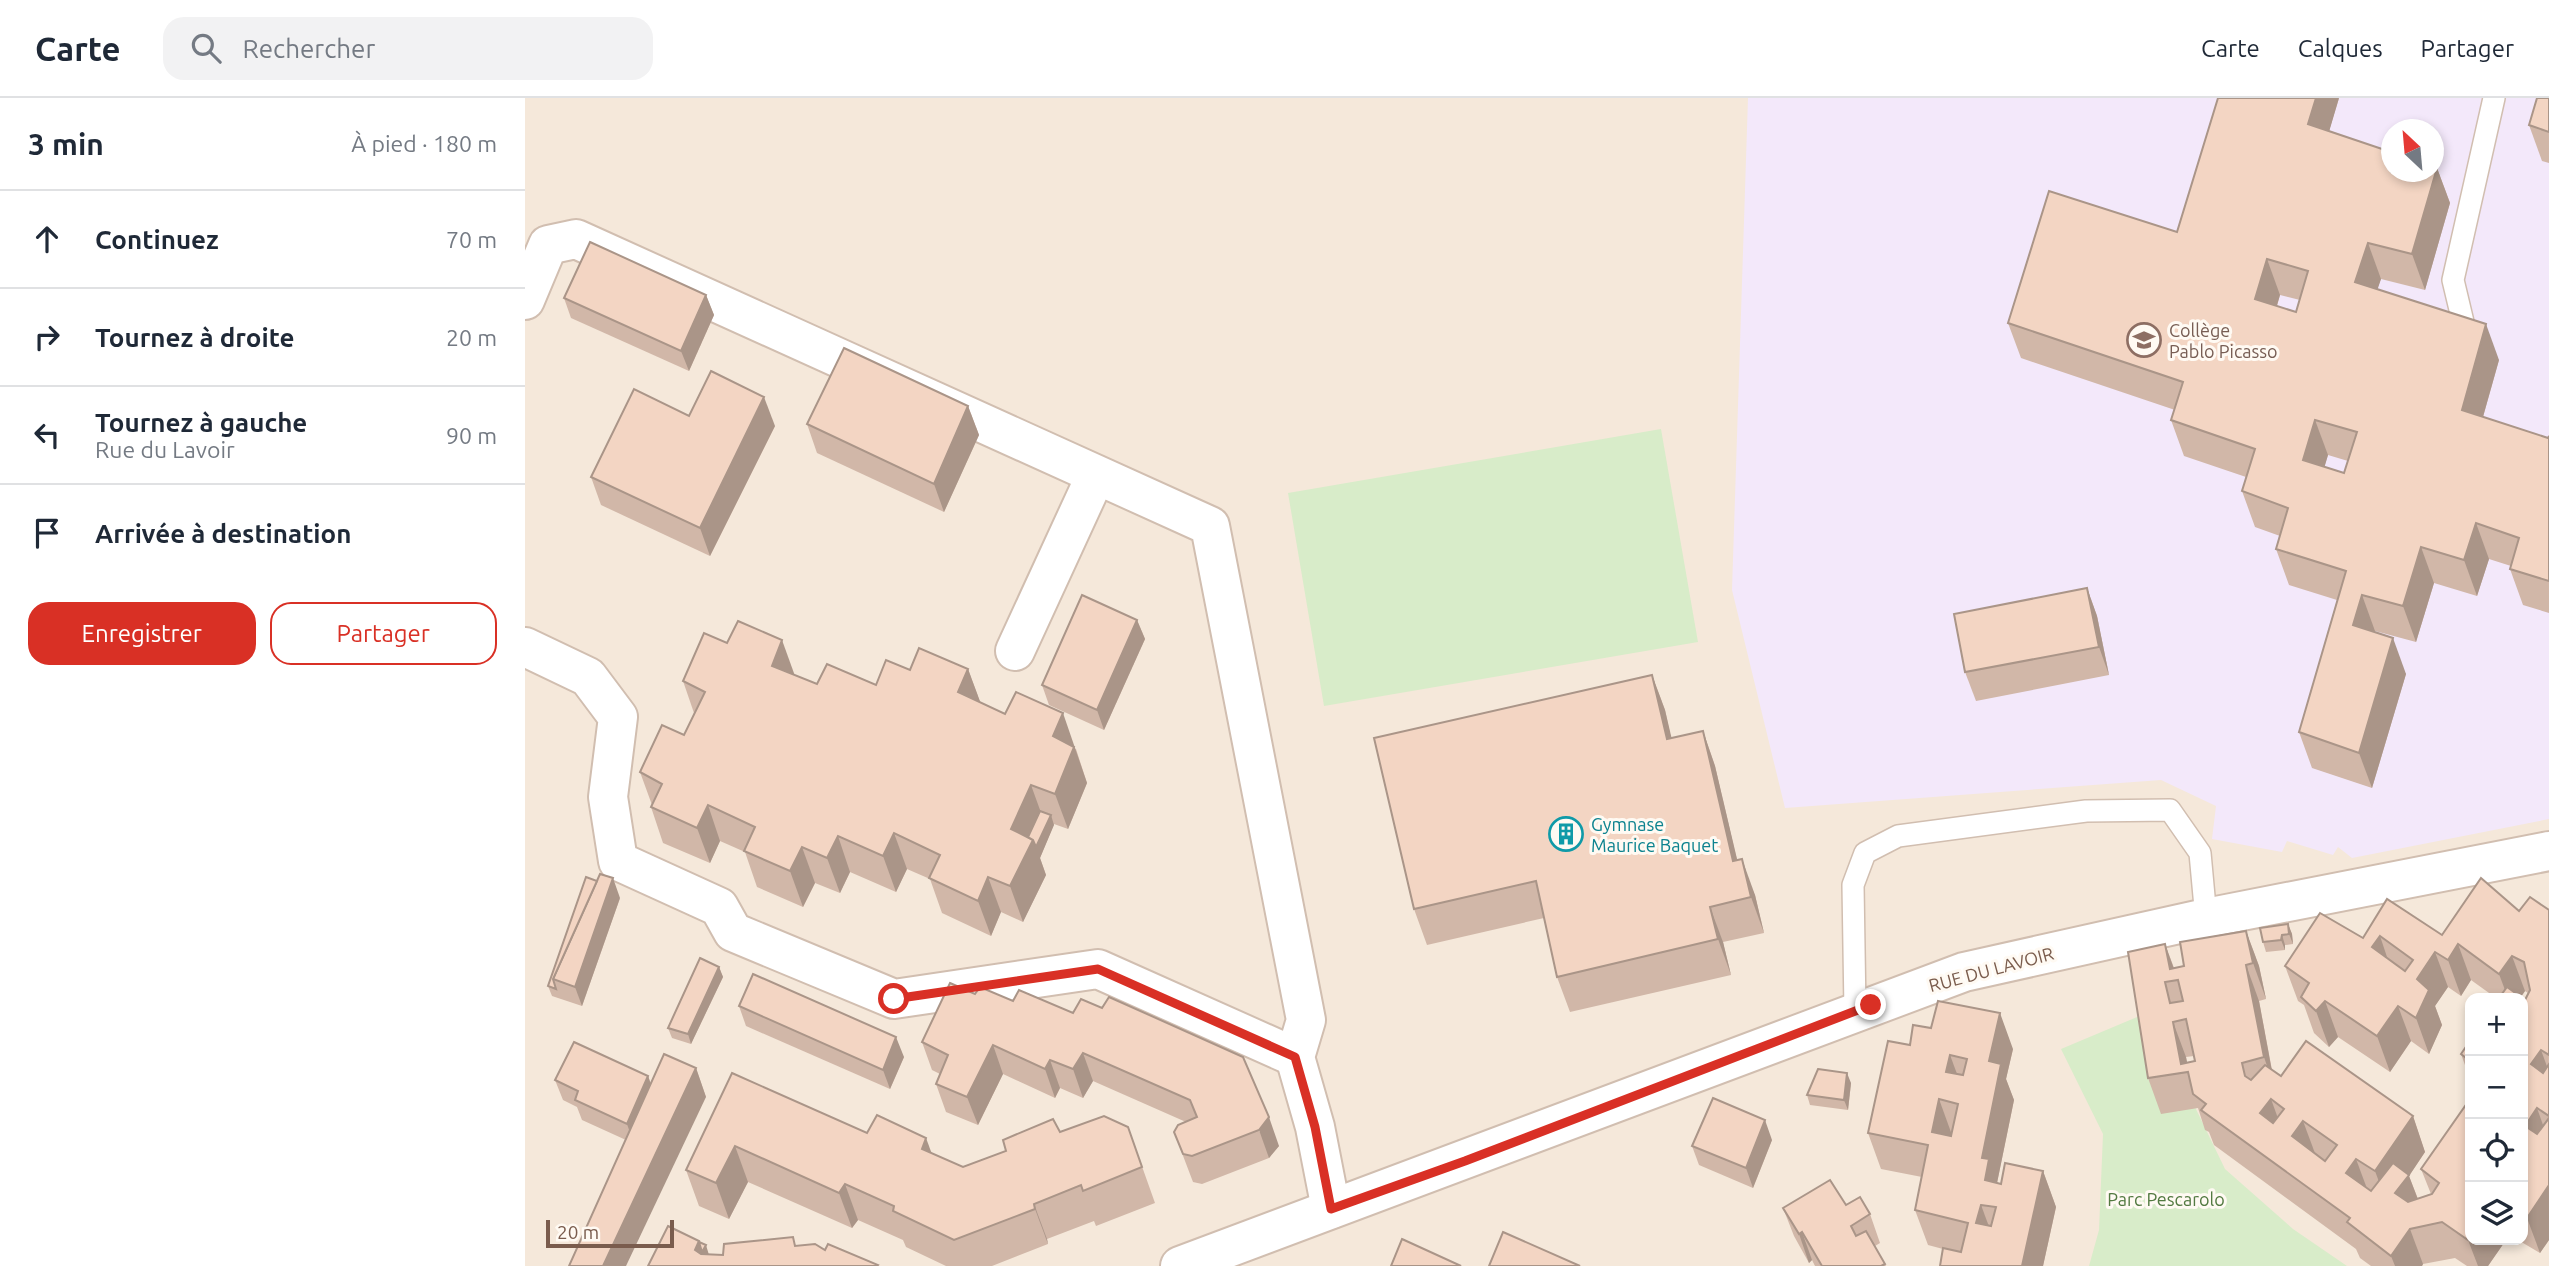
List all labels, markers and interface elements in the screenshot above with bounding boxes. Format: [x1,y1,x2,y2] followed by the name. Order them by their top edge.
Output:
[163,17,653,80] search box
[187,29,225,67] icon: search
[35,30,121,67] text: Carte
[243,34,375,63] text: Rechercher
[2201,35,2260,62] text: Carte
[2298,35,2383,62] text: Calques
[2421,35,2514,62] text: Partager
[2381,119,2444,182] north arrow
[28,127,104,161] text: 3 min
[351,131,497,156] text: À pied · 180 m
[28,220,66,258] icon: ahead
[95,225,219,254] text: Continuez
[446,227,497,252] text: 70 m
[28,318,66,356] icon: right
[2169,320,2278,361] place label: Collège Pablo Picasso
[2125,321,2163,359] school or university icon: Collège Pablo Picasso
[95,323,294,352] text: Tournez à droite
[446,325,497,350] text: 20 m
[95,408,307,437] text: Tournez à gauche
[28,416,66,454] icon: left
[446,423,497,448] text: 90 m
[95,437,235,462] text: Rue du Lavoir
[28,514,66,552] icon: arrive
[95,519,351,548] text: Arrivée à destination
[28,602,256,665] button: Enregistrer
[270,602,497,665] button: Partager
[1591,814,1718,855] place label: Gymnase Maurice Baquet
[1547,815,1585,853] building icon: Gymnase Maurice Baquet
[1926,943,2056,995] street label: RUE DU LAVOIR
[878,983,909,1014] route start
[1855,989,1886,1020] route end
[2465,993,2528,1245] map controls
[2465,993,2528,1056] button: +
[2465,1056,2528,1119] button: −
[2465,1119,2528,1182] button: locate
[2465,1182,2528,1245] button: layers
[2107,1189,2225,1209] park label: Parc Pescarolo
[546,1217,674,1249] scale bar
[557,1221,599,1243] text: 20 m

